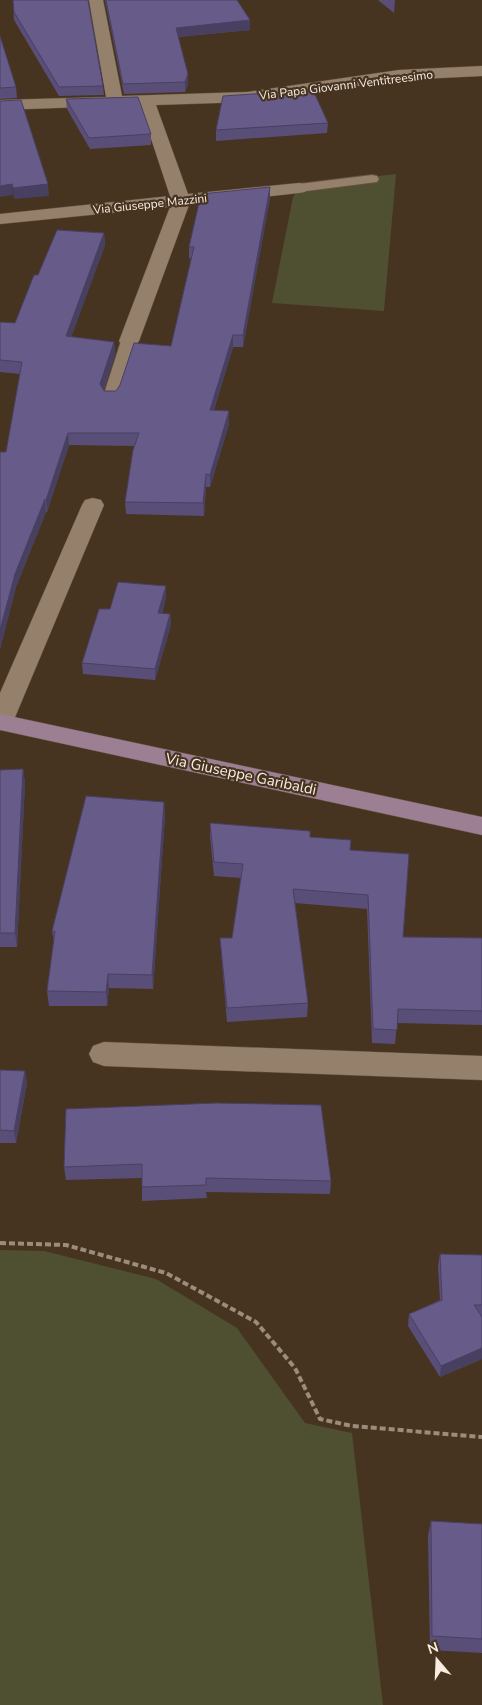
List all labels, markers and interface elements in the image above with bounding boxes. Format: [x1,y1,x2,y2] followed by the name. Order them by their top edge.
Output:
[257,66,434,104] street label: Via Papa Giovanni Ventitreesimo
[91,190,208,218] street label: Via Giuseppe Mazzini
[163,748,318,800] street label: Via Giuseppe Garibaldi
[412,1635,462,1685] north arrow
[425,1637,441,1659] text: N

